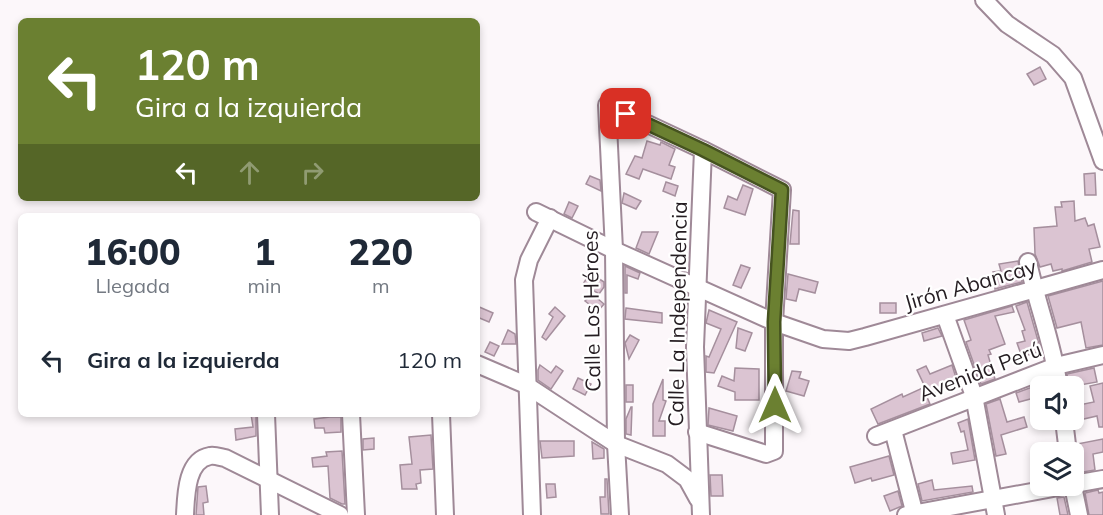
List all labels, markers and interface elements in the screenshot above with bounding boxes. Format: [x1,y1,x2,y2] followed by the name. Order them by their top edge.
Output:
[135,38,260,91] text: 120 m
[36,42,114,120] icon: left
[600,88,651,139] pin
[135,90,362,124] text: Gira a la izquierda
[609,97,642,130] icon: arrive
[170,156,203,189] icon: left
[233,156,266,189] icon: ahead
[296,156,329,189] icon: right
[662,201,692,427] street label: Calle La Independencia
[85,229,181,274] text: 16:00
[254,229,275,274] text: 1
[348,229,413,274] text: 220
[577,230,605,392] street label: Calle Los Héroes
[901,253,1039,315] street label: Jirón Abancay
[95,273,170,298] text: Llegada
[247,273,282,298] text: min
[372,273,390,298] text: m
[915,336,1045,406] street label: Avenida Perú
[36,344,69,377] icon: left
[87,346,280,374] text: Gira a la izquierda
[397,346,462,374] text: 120 m
[743,373,807,437] position arrow
[1030,376,1084,496] map controls
[1030,376,1084,430] button: sound
[1030,442,1084,496] button: layers

